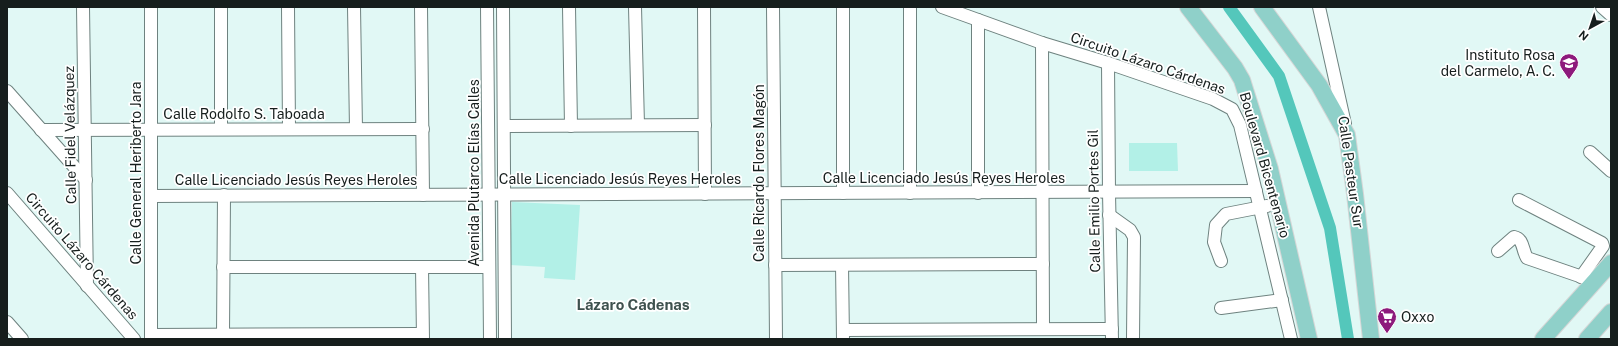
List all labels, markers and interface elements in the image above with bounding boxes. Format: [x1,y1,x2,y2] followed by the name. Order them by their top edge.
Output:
[1570,8,1610,48] north arrow
[1576,28,1591,43] text: N
[1068,29,1228,97] street label: Circuito Lázaro Cárdenas
[1441,47,1555,79] place label: Instituto Rosa del Carmelo, A. C.
[1558,52,1580,80] school or university icon: Instituto Rosa del Carmelo, A. C.
[61,66,79,204] street label: Calle Fidel Velázquez
[466,79,482,267] street label: Avenida Plutarco Elías Calles
[128,81,144,265] street label: Calle General Heriberto Jara
[751,84,767,262] street label: Calle Ricardo Flores Magón
[1237,90,1294,240] street label: Boulevard Bicentenario
[163,106,325,122] street label: Calle Rodolfo S. Taboada
[1335,115,1367,229] street label: Calle Pasteur Sur
[1085,129,1103,273] street label: Calle Emilio Portes Gil
[823,170,1065,186] street label: Calle Licenciado Jesús Reyes Heroles
[499,171,741,187] street label: Calle Licenciado Jesús Reyes Heroles
[175,172,417,188] street label: Calle Licenciado Jesús Reyes Heroles
[23,189,141,323] street label: Circuito Lázaro Cárdenas
[576,296,690,313] district label: Lázaro Cádenas
[1376,306,1398,334] supermarket icon: Oxxo
[1401,309,1434,325] place label: Oxxo

